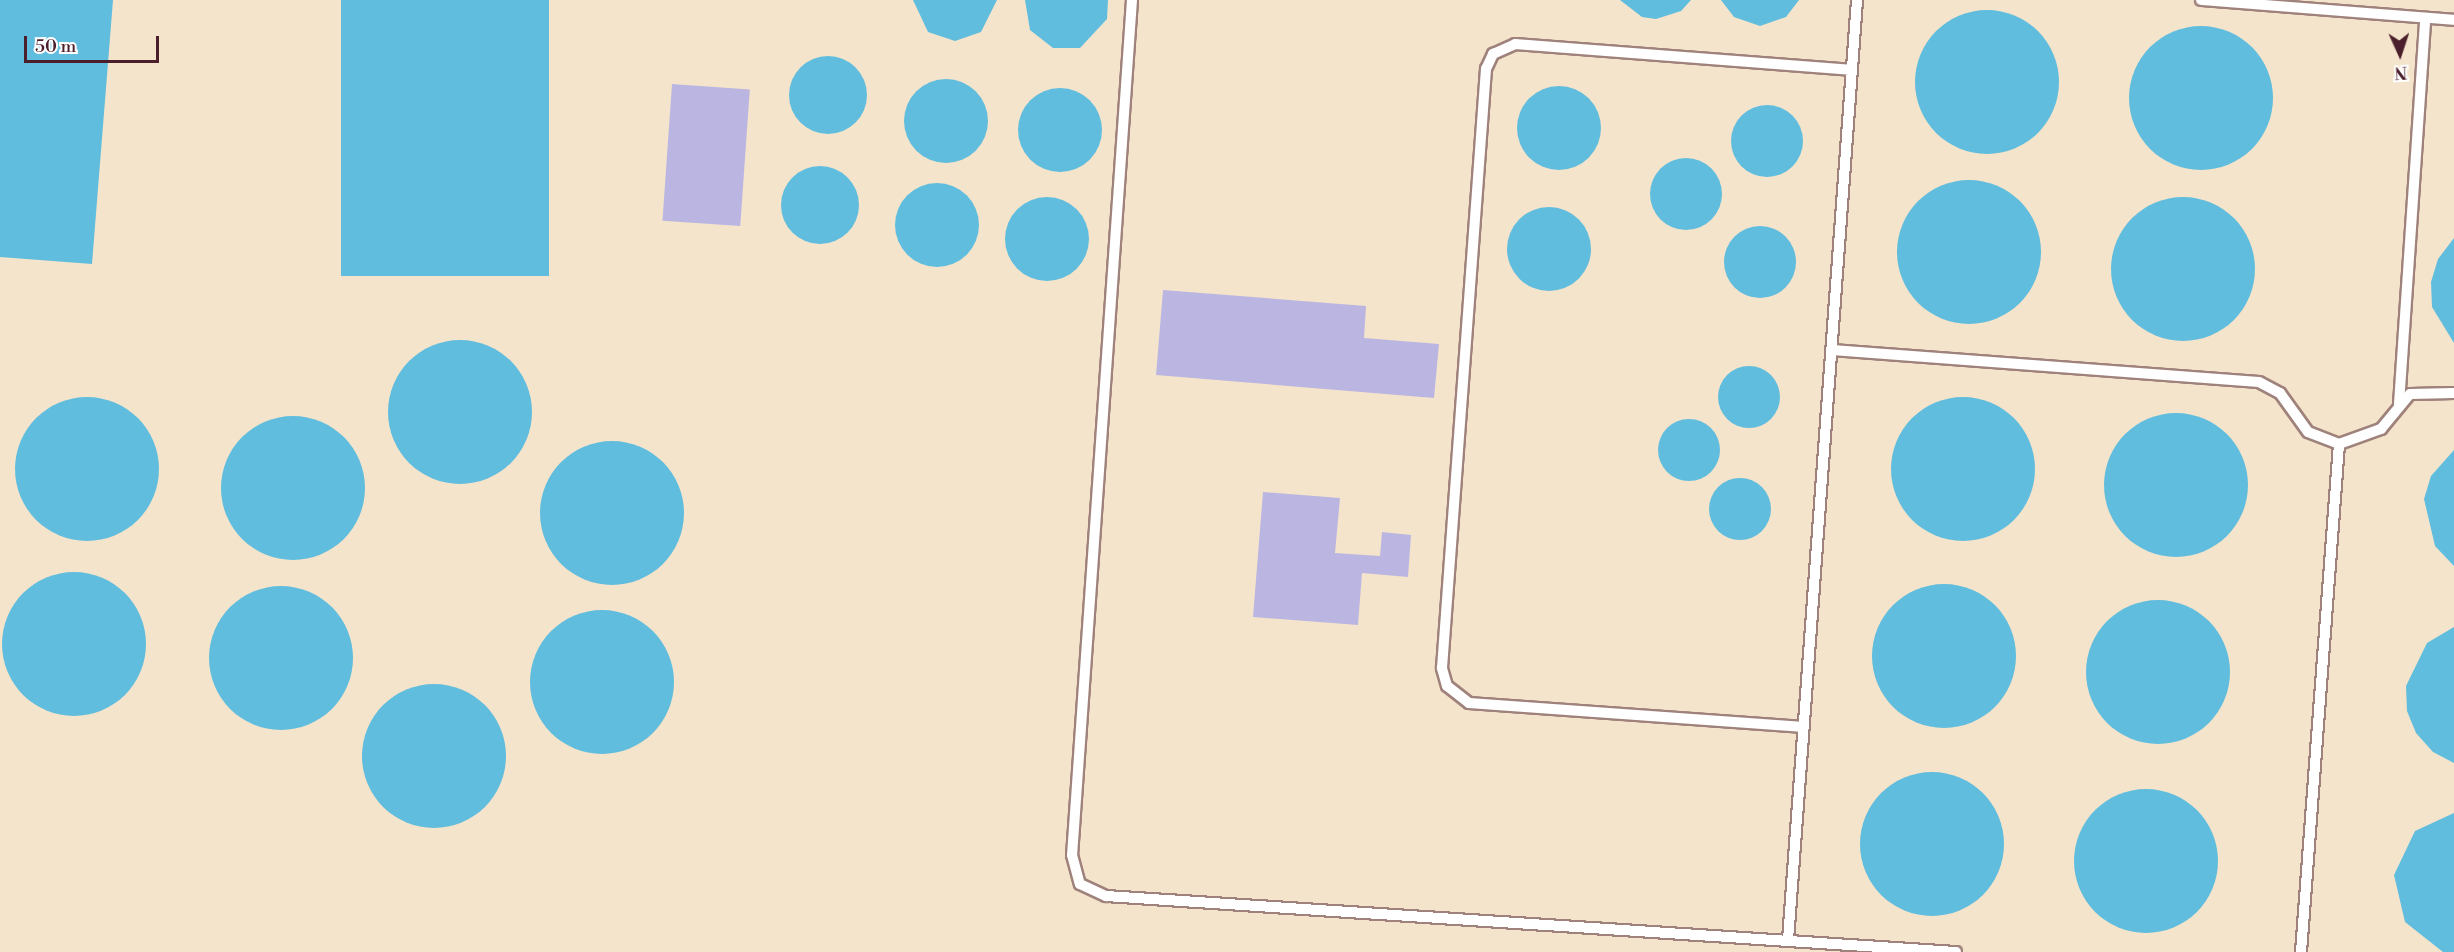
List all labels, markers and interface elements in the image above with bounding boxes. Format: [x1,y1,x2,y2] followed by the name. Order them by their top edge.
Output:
[27,24,162,62] scale bar
[2370,24,2430,84] north arrow
[35,35,76,58] text: 50 m
[2394,62,2408,82] text: N

